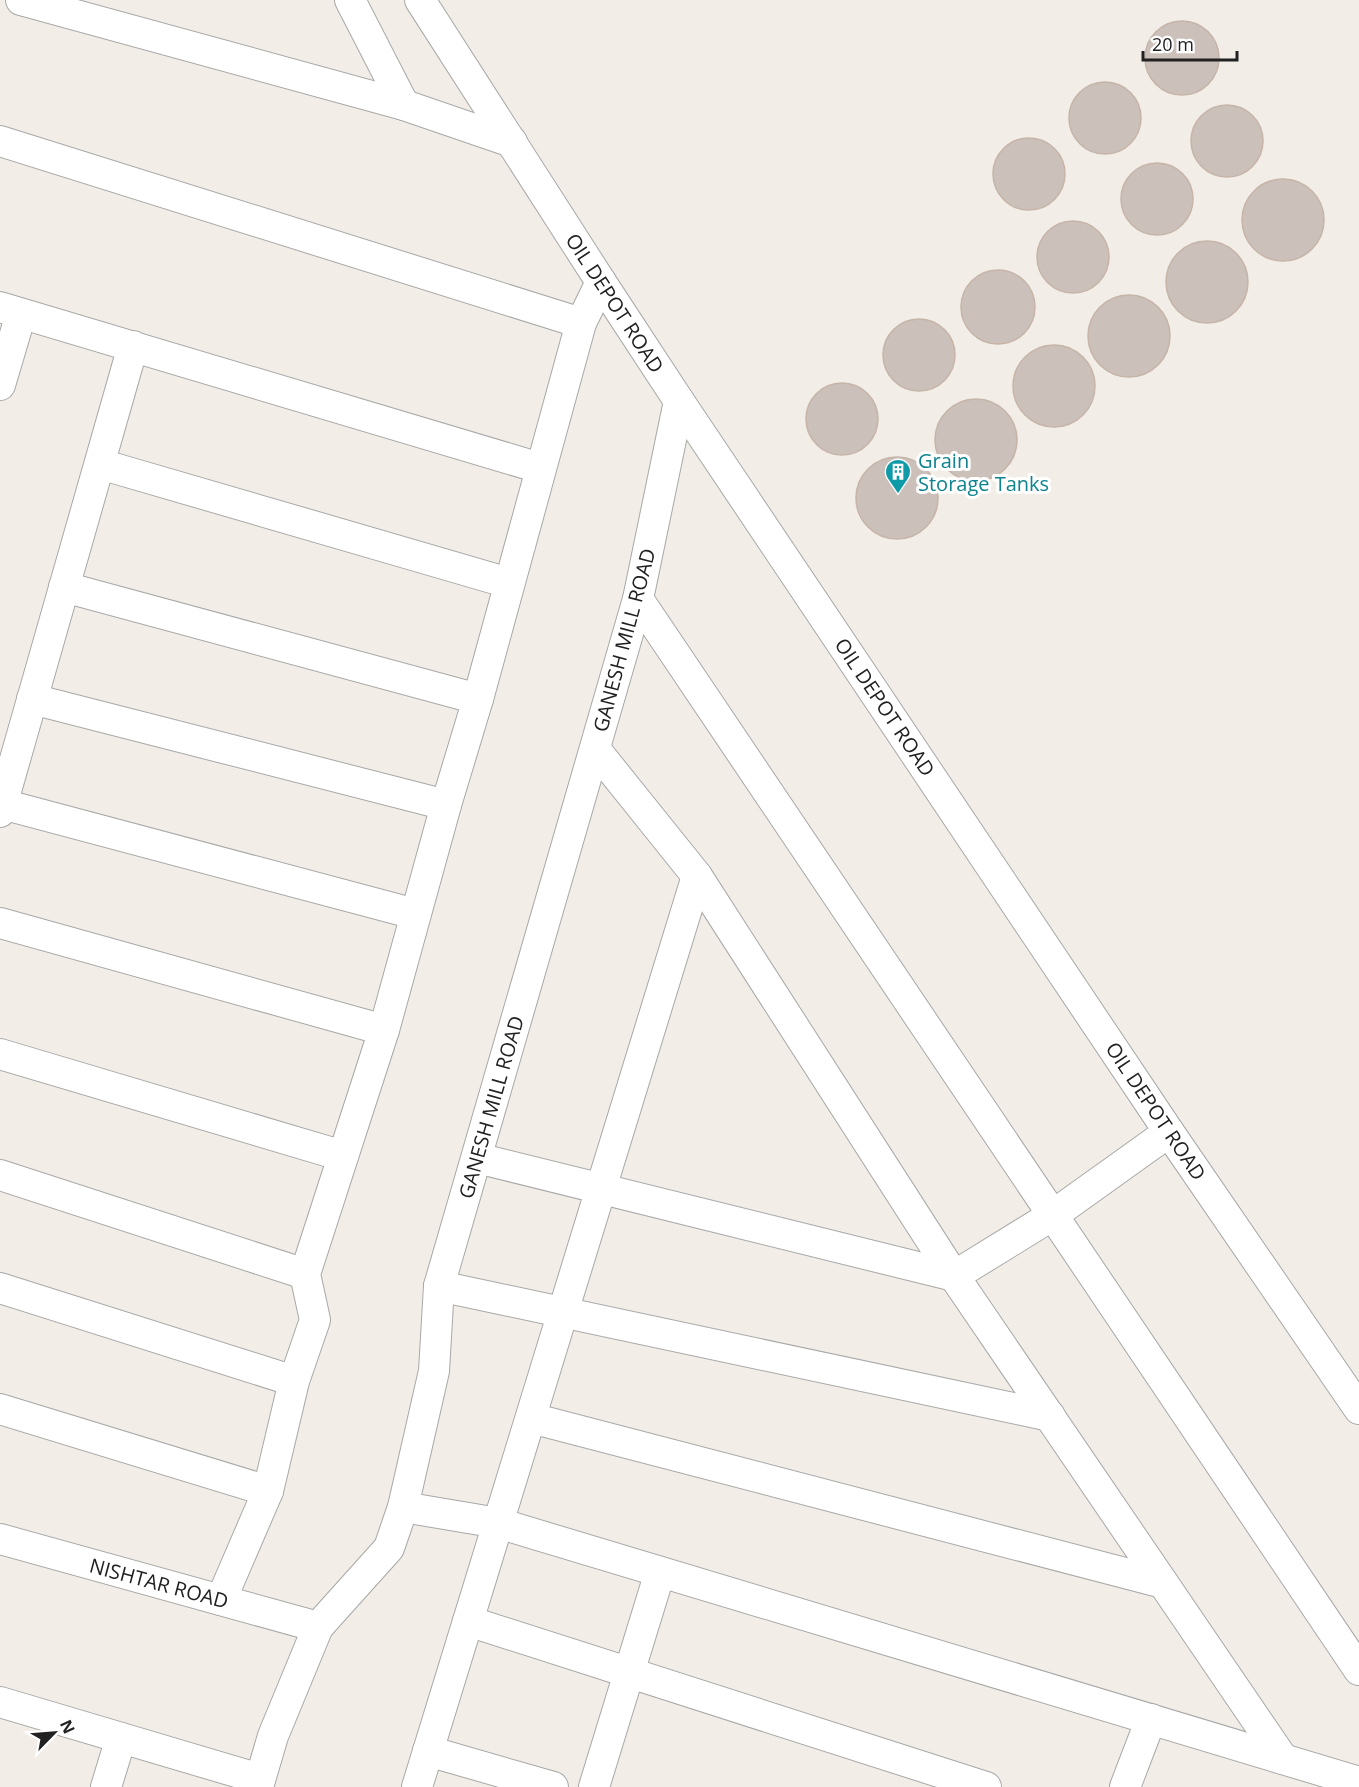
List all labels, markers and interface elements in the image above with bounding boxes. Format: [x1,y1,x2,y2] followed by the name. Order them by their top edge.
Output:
[1143,24,1238,62] scale bar
[1152,32,1194,56] text: 20 m
[560,228,670,378] street label: OIL DEPOT ROAD
[918,447,1049,497] place label: Grain Storage Tanks
[883,457,913,495] building icon: Grain Storage Tanks
[587,545,661,735] street label: GANESH MILL ROAD
[829,633,941,781] street label: OIL DEPOT ROAD
[452,1012,530,1202] street label: GANESH MILL ROAD
[1100,1037,1212,1185] street label: OIL DEPOT ROAD
[87,1552,231,1614] street label: NISHTAR ROAD
[24,1703,84,1763] north arrow
[55,1716,80,1737] text: N

